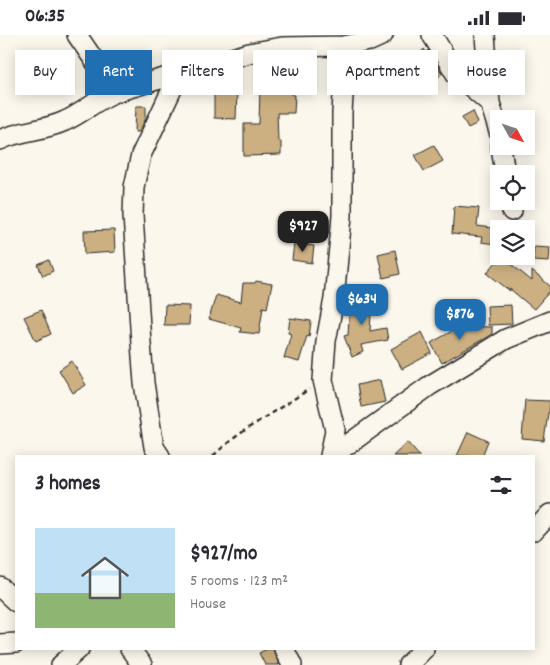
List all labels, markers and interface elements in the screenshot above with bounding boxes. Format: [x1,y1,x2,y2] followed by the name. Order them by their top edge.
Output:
[25,4,65,31] text: 06:35
[15,50,75,95] chip: Buy
[85,50,152,95] chip: Rent
[162,50,243,95] chip: Filters
[253,50,317,95] chip: New
[327,50,438,95] chip: Apartment
[448,50,525,95] chip: House
[490,110,535,155] north arrow
[490,110,535,265] map controls
[490,165,535,210] button: locate
[273,211,333,253] pin: $927
[289,215,317,238] text: $927
[490,220,535,265] button: layers
[332,283,392,326] pin: $634
[347,288,377,311] text: $634
[430,299,490,341] pin: $876
[446,303,474,326] text: $876
[35,470,101,500] text: 3 homes
[487,471,515,499] icon: filters
[190,540,257,570] text: $927/mo
[75,548,135,608] icon: home
[190,570,288,593] text: 5 rooms · 123 m²
[190,593,226,616] text: House

